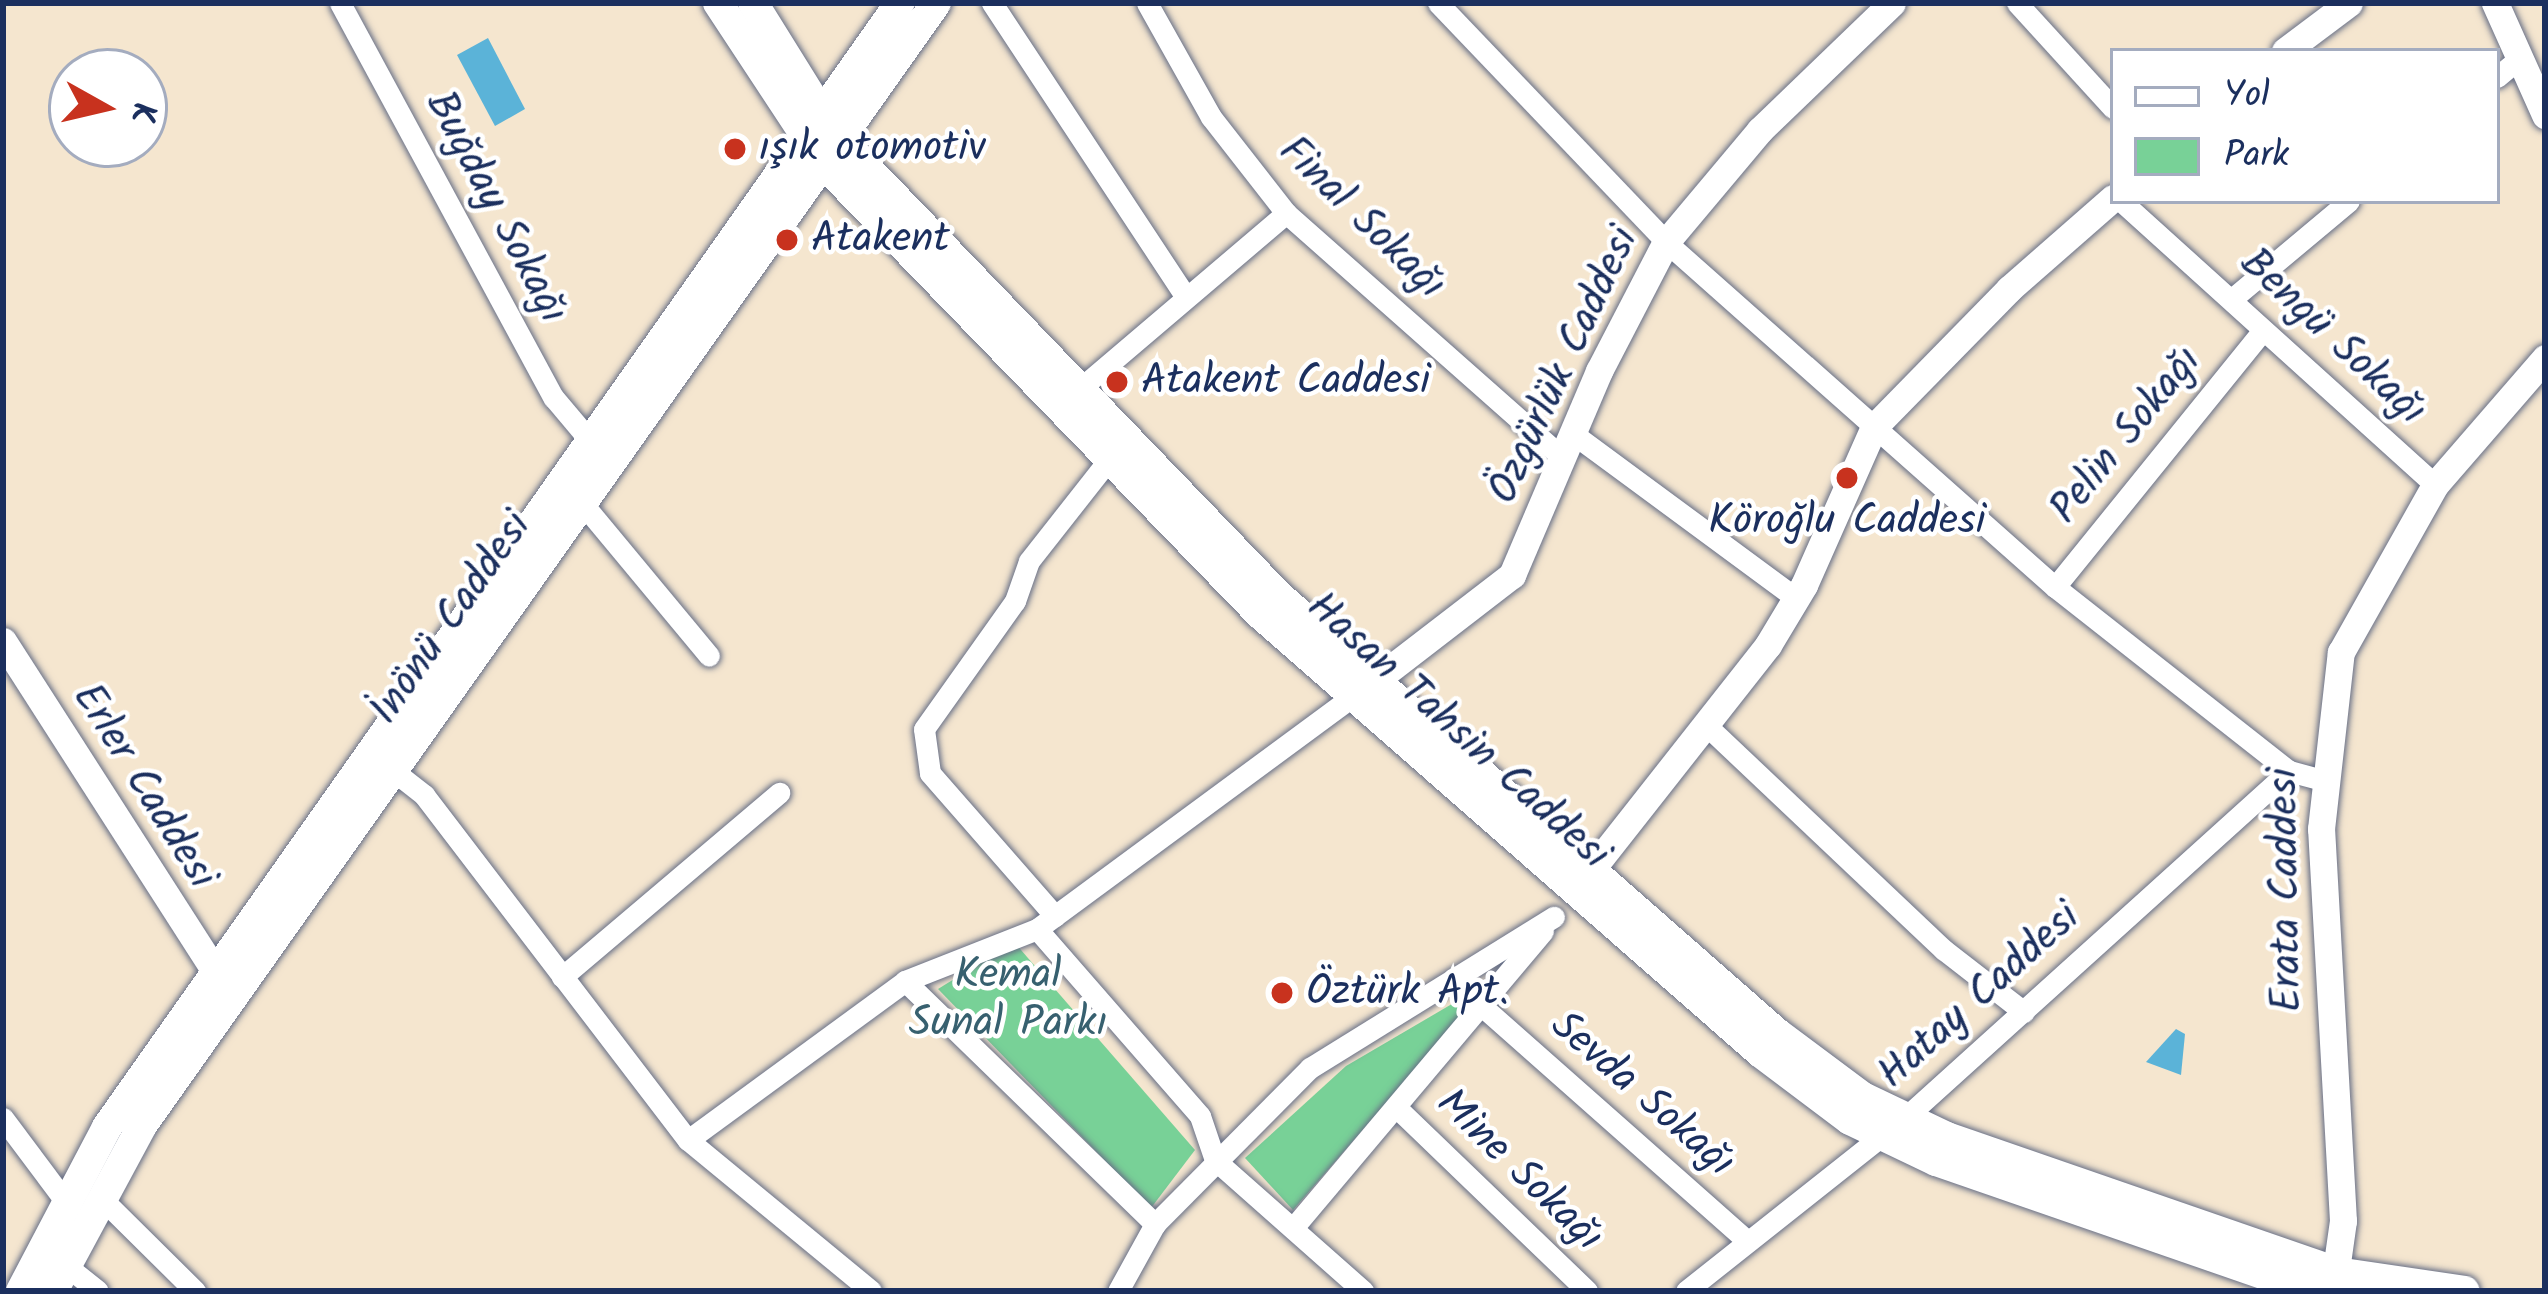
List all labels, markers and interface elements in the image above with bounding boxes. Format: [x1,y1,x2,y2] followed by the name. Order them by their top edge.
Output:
[48,48,168,168] north arrow
[2110,48,2500,204] legend
[2224,68,2270,125] text: Yol
[413,83,577,333] street label: Buğday Sokağı
[114,99,169,126] text: K
[759,124,986,174] place label: ışık otomotiv
[1267,127,1455,311] street label: Final Sokağı
[2224,128,2289,185] text: Park
[722,136,748,162] marker: ışık otomotiv
[811,215,950,265] place label: Atakent
[1479,220,1651,512] street label: Özgürlük Caddesi
[774,227,800,253] marker: Atakent
[2228,239,2436,437] street label: Bengü Sokağı
[2041,338,2213,534] street label: Pelin Sokağı
[1141,357,1430,407] place label: Atakent Caddesi
[1104,369,1130,395] marker: Atakent Caddesi
[1834,465,1860,491] marker: Köroğlu Caddesi
[1708,497,1986,547] place label: Köroğlu Caddesi
[360,503,544,735] street label: İnönü Caddesi
[1295,583,1619,881] street label: Hasan Tahsin Caddesi
[60,675,226,899] street label: Erler Caddesi
[2260,767,2314,1013] street label: Erata Caddesi
[1869,893,2091,1101] street label: Hatay Caddesi
[909,951,1107,1050] park label: Kemal Sunal Parkı
[1306,968,1509,1018] place label: Öztürk Apt.
[1269,980,1295,1006] marker: Öztürk Apt.
[1539,1001,1745,1189] street label: Sevda Sokağı
[1425,1079,1613,1263] street label: Mine Sokağı

